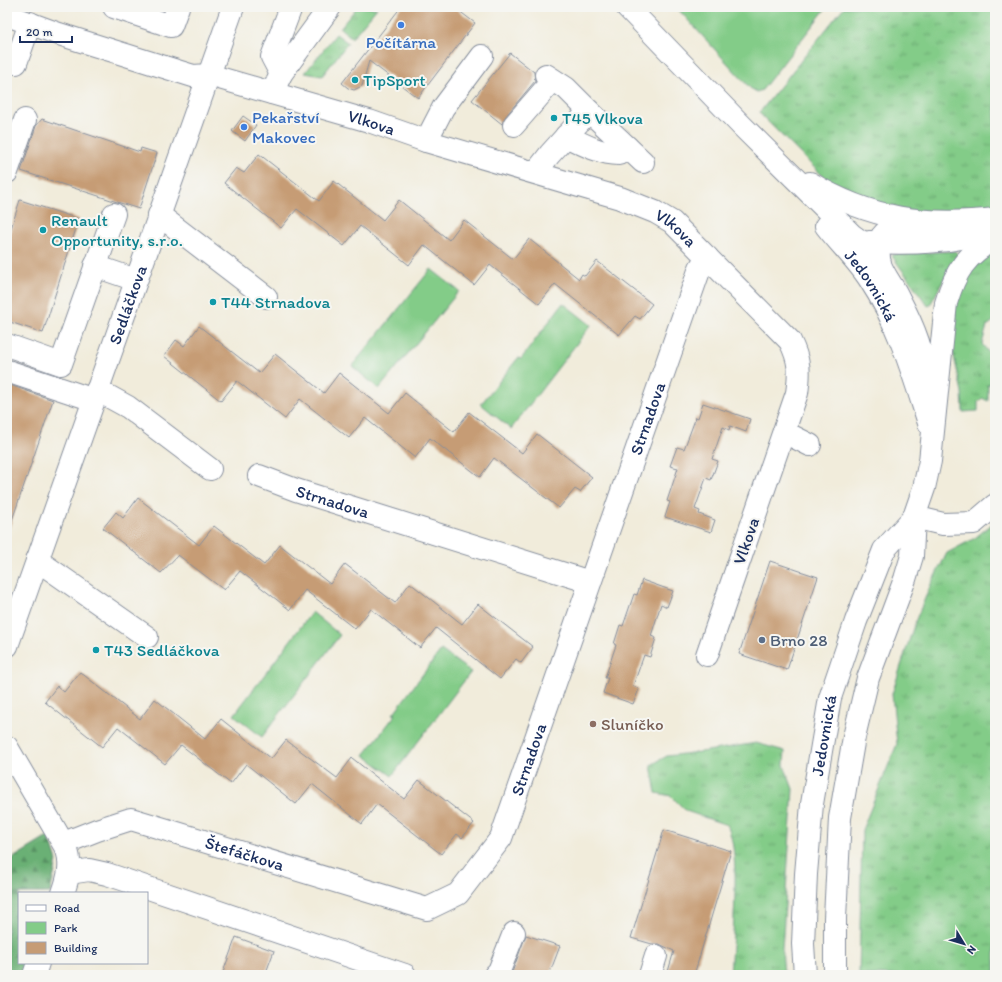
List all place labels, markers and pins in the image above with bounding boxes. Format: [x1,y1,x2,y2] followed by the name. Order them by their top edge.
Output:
[396,20,406,30] marker: Počítárna
[366,32,436,52] place label: Počítárna
[363,70,426,90] place label: TipSport
[350,75,360,85] marker: TipSport
[252,107,320,147] place label: Pekařství Makovec
[562,108,643,128] place label: T45 Vlkova
[549,113,559,123] marker: T45 Vlkova
[239,122,249,132] marker: Pekařství Makovec
[51,210,183,250] place label: Renault Opportunity, s.r.o.
[38,225,48,235] marker: Renault Opportunity, s.r.o.
[221,292,331,312] place label: T44 Strnadova
[208,297,218,307] marker: T44 Strnadova
[770,630,828,650] place label: Brno 28
[757,635,767,645] marker: Brno 28
[104,640,220,660] place label: T43 Sedláčkova
[91,645,101,655] marker: T43 Sedláčkova
[601,714,664,734] place label: Sluníčko
[588,719,598,729] marker: Sluníčko

